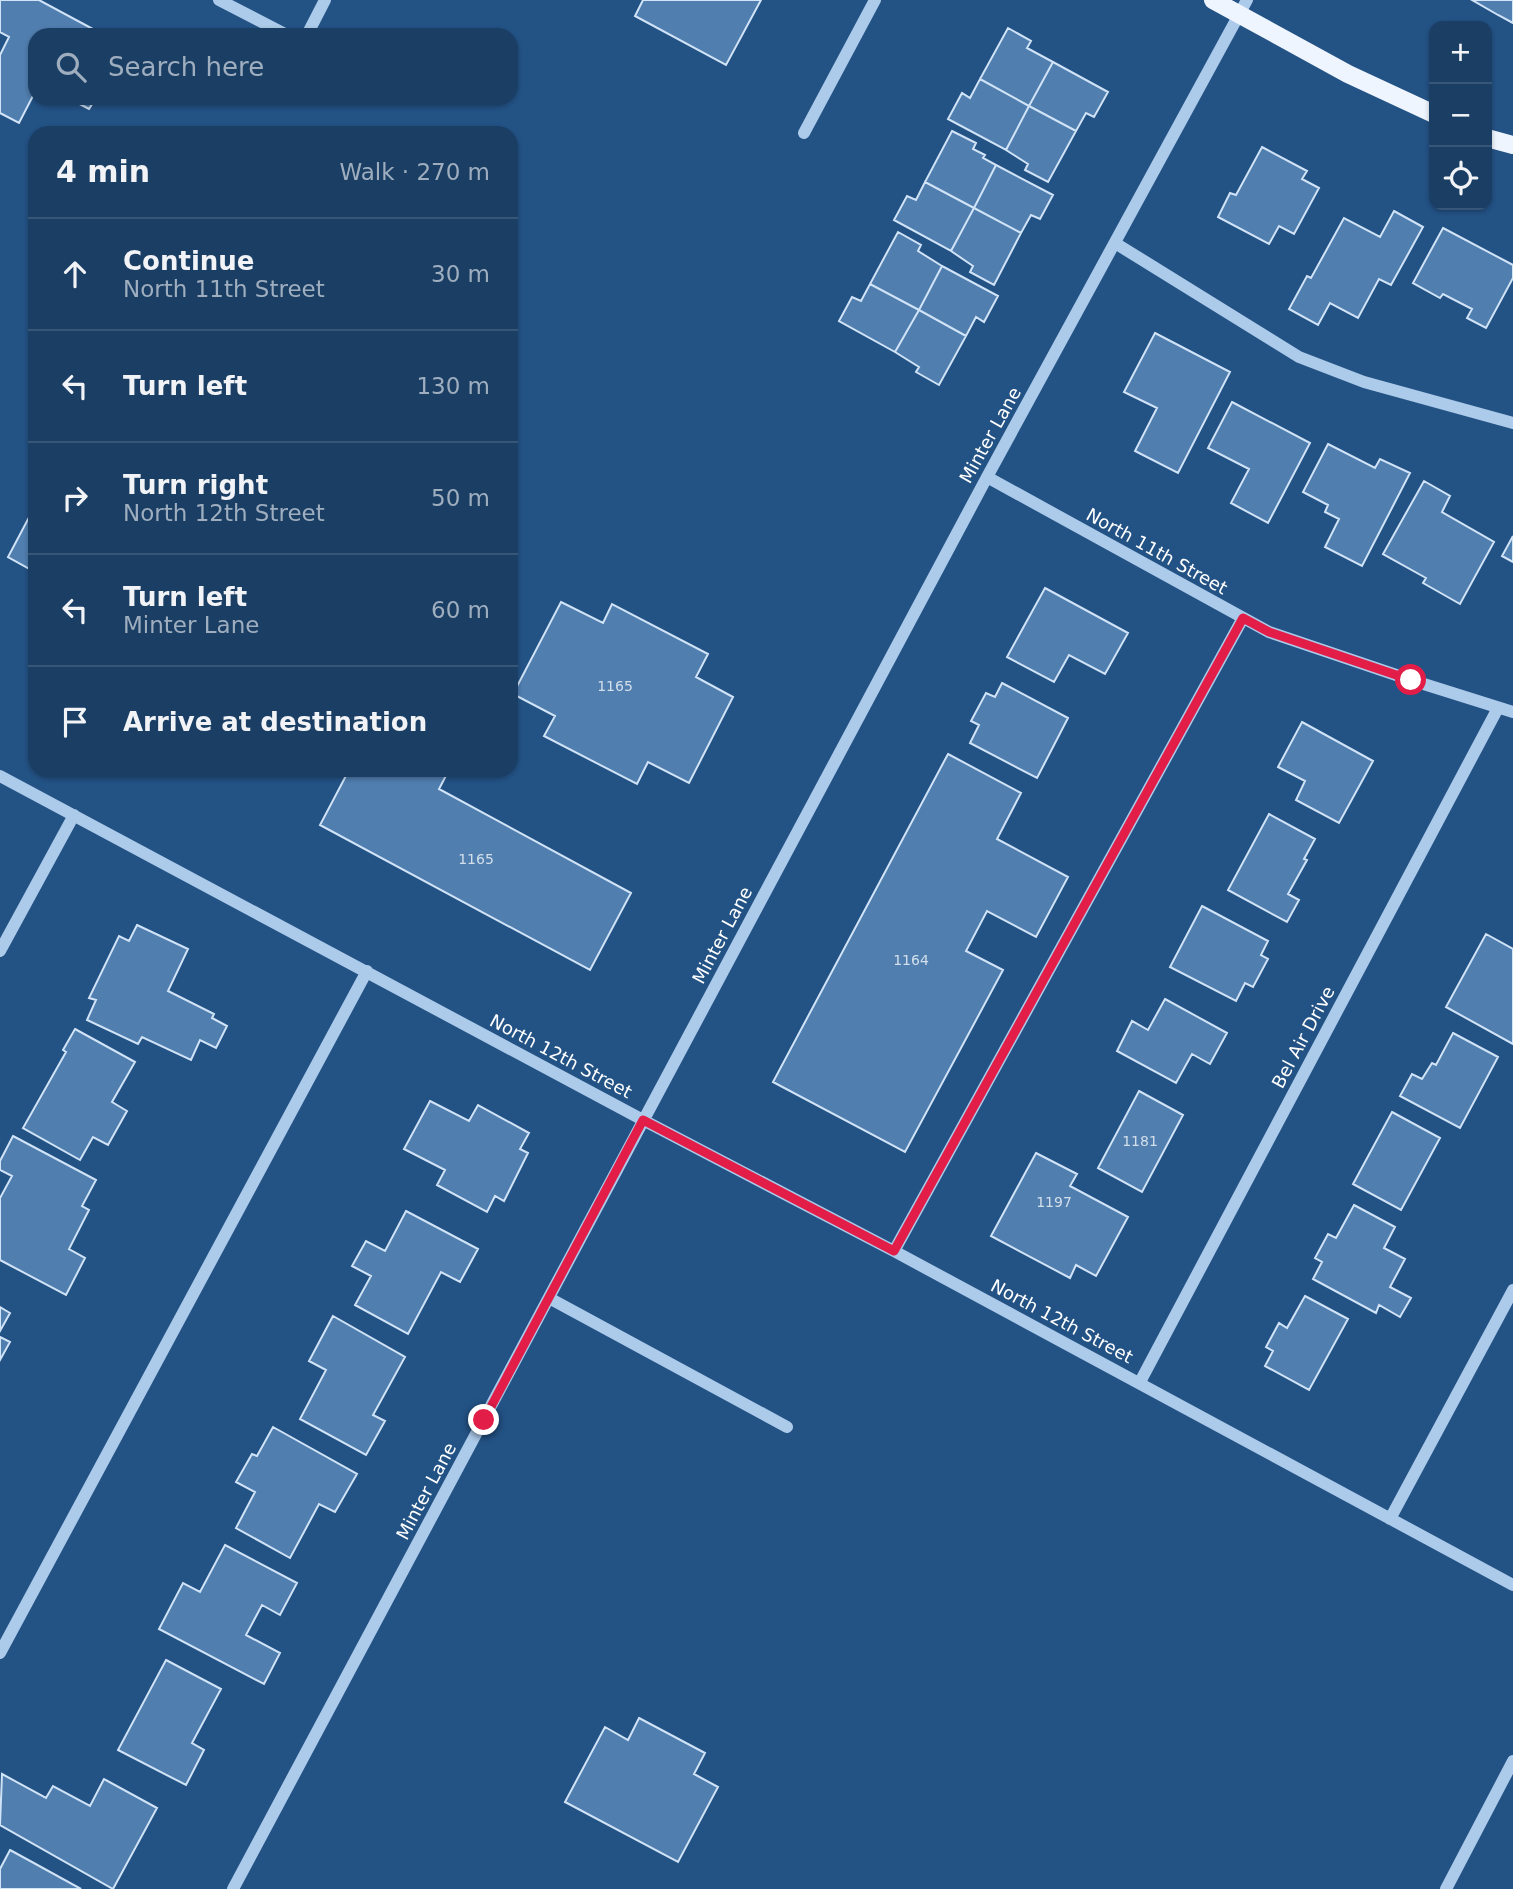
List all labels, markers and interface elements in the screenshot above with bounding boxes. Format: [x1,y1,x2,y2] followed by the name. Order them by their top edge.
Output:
[1429,21,1492,210] map controls
[1429,21,1492,84] button: +
[28,28,518,105] search box
[52,48,90,86] icon: search
[108,52,264,82] text: Search here
[1429,84,1492,147] button: −
[1429,147,1492,210] button: locate
[56,154,150,189] text: 4 min
[339,159,490,185] text: Walk · 270 m
[123,246,254,276] text: Continue
[56,255,94,293] icon: ahead
[431,261,490,287] text: 30 m
[123,276,325,302] text: North 11th Street
[56,367,94,405] icon: left
[123,371,247,401] text: Turn left
[416,373,490,399] text: 130 m
[955,383,1025,487] street label: Minter Lane
[123,470,268,500] text: Turn right
[56,479,94,517] icon: right
[431,485,490,511] text: 50 m
[123,500,325,526] text: North 12th Street
[1083,504,1231,598] street label: North 11th Street
[123,582,247,612] text: Turn left
[56,591,94,629] icon: left
[431,597,490,623] text: 60 m
[123,612,259,638] text: Minter Lane
[1395,664,1426,695] route start
[597,678,633,694] house number: 1165
[56,703,94,741] icon: arrive
[123,707,427,737] text: Arrive at destination
[458,851,494,867] house number: 1165
[688,883,756,987] street label: Minter Lane
[893,952,929,968] house number: 1164
[1267,982,1339,1092] street label: Bel Air Drive
[486,1010,636,1102] street label: North 12th Street
[1122,1133,1158,1149] house number: 1181
[1036,1194,1072,1210] house number: 1197
[987,1275,1137,1367] street label: North 12th Street
[468,1404,499,1435] route end
[392,1439,460,1543] street label: Minter Lane

